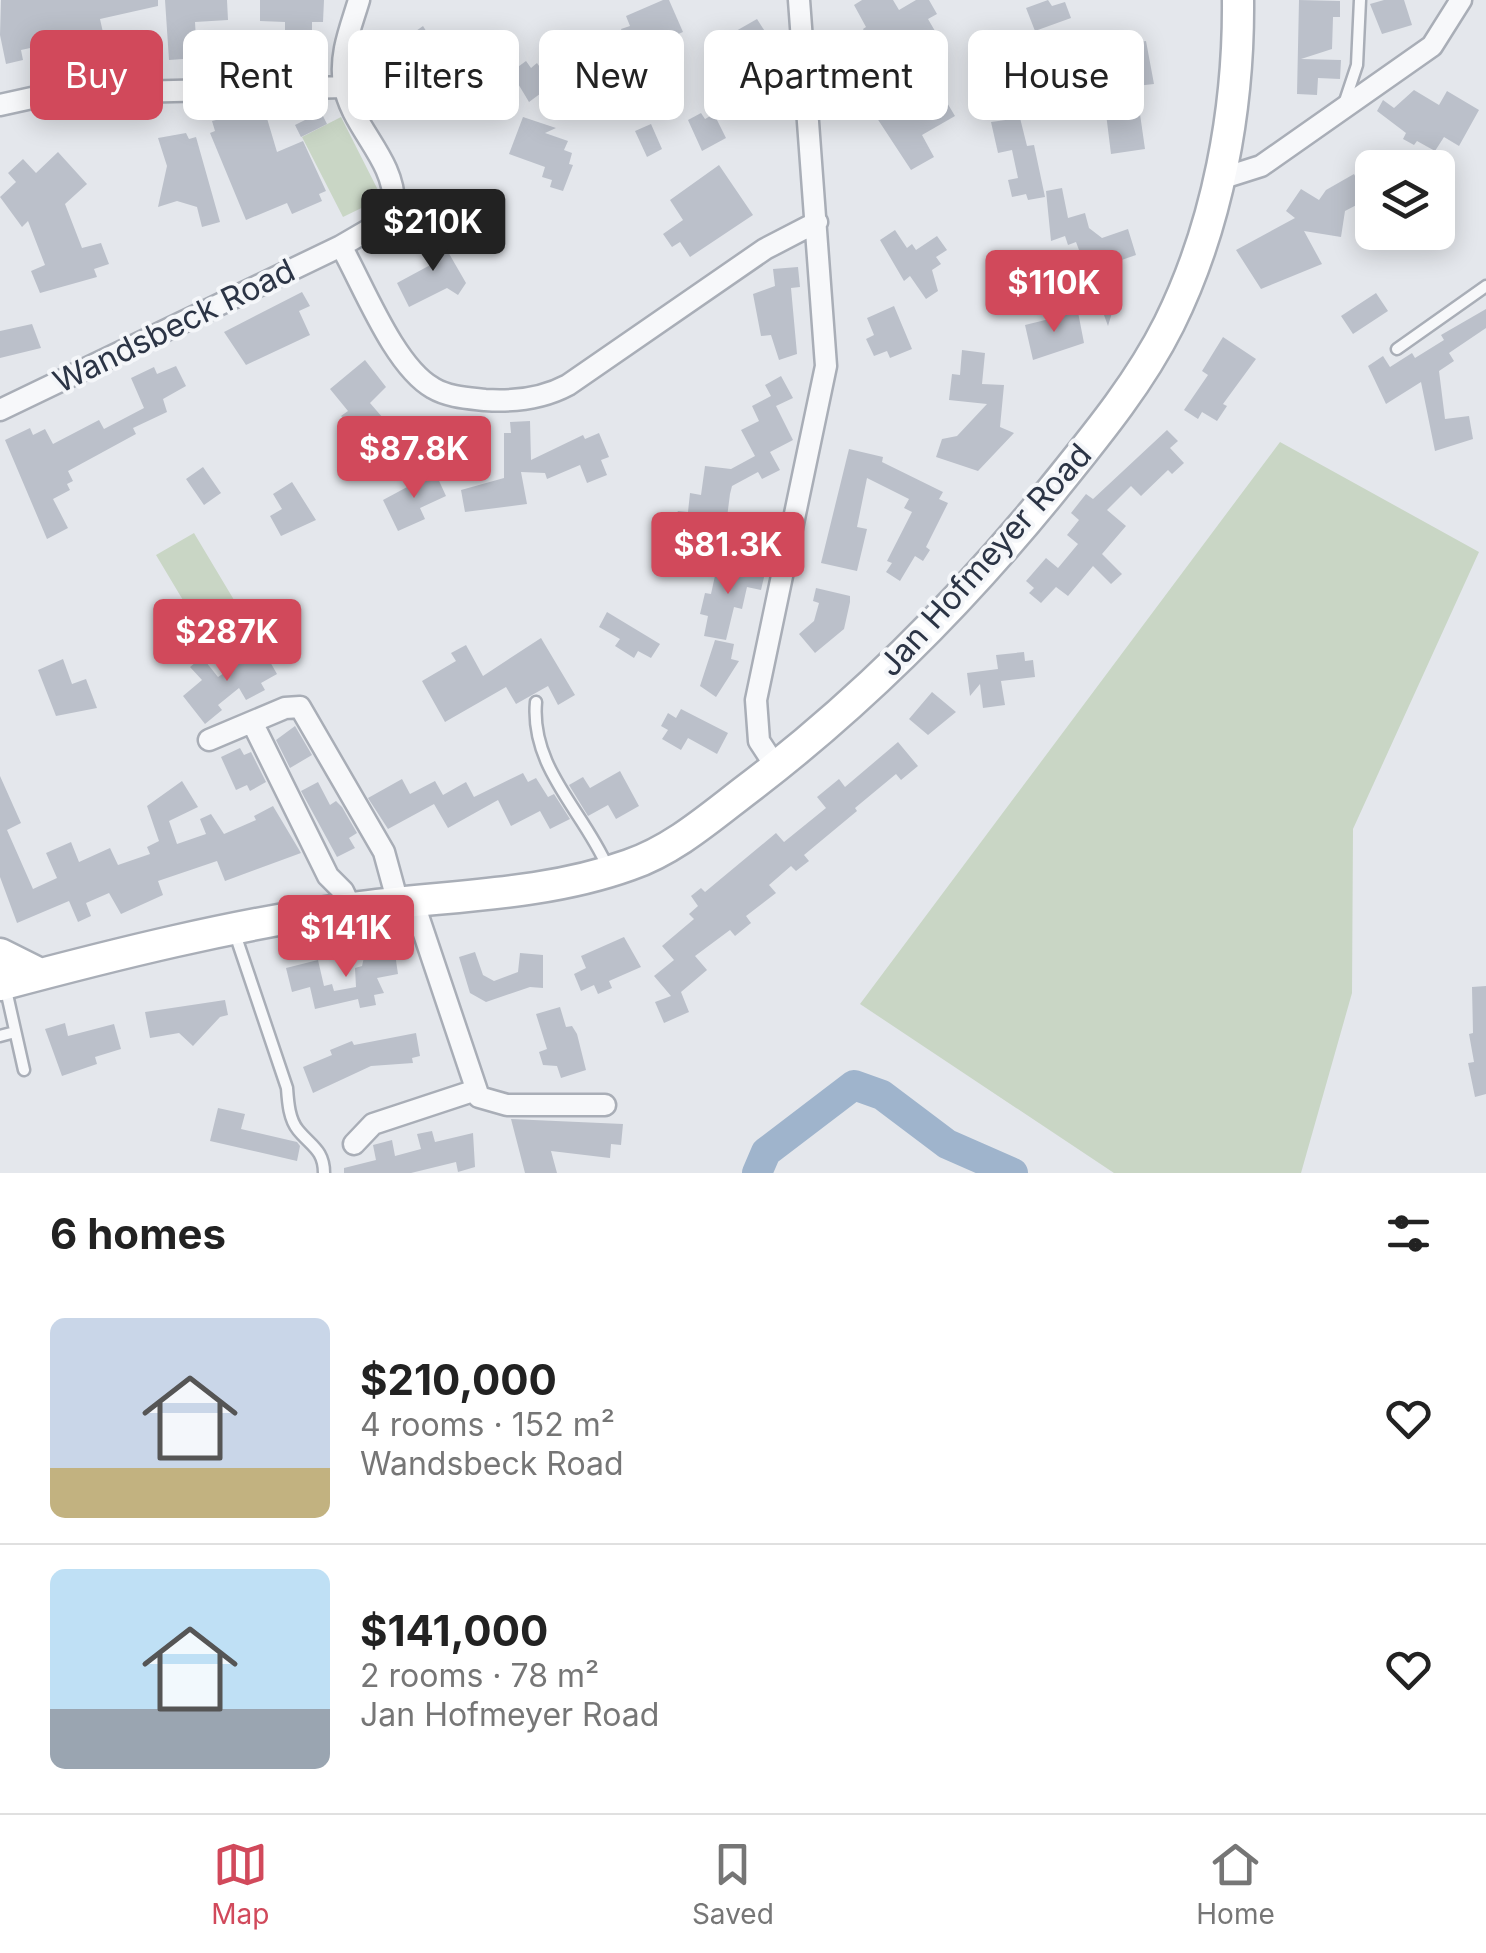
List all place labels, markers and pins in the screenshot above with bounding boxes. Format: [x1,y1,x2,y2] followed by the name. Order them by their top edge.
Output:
[363,189,503,274] pin: $210K
[984,250,1124,335] pin: $110K
[333,416,495,501] pin: $87.8K
[647,512,809,597] pin: $81.3K
[157,599,297,684] pin: $287K
[276,895,416,980] pin: $141K

